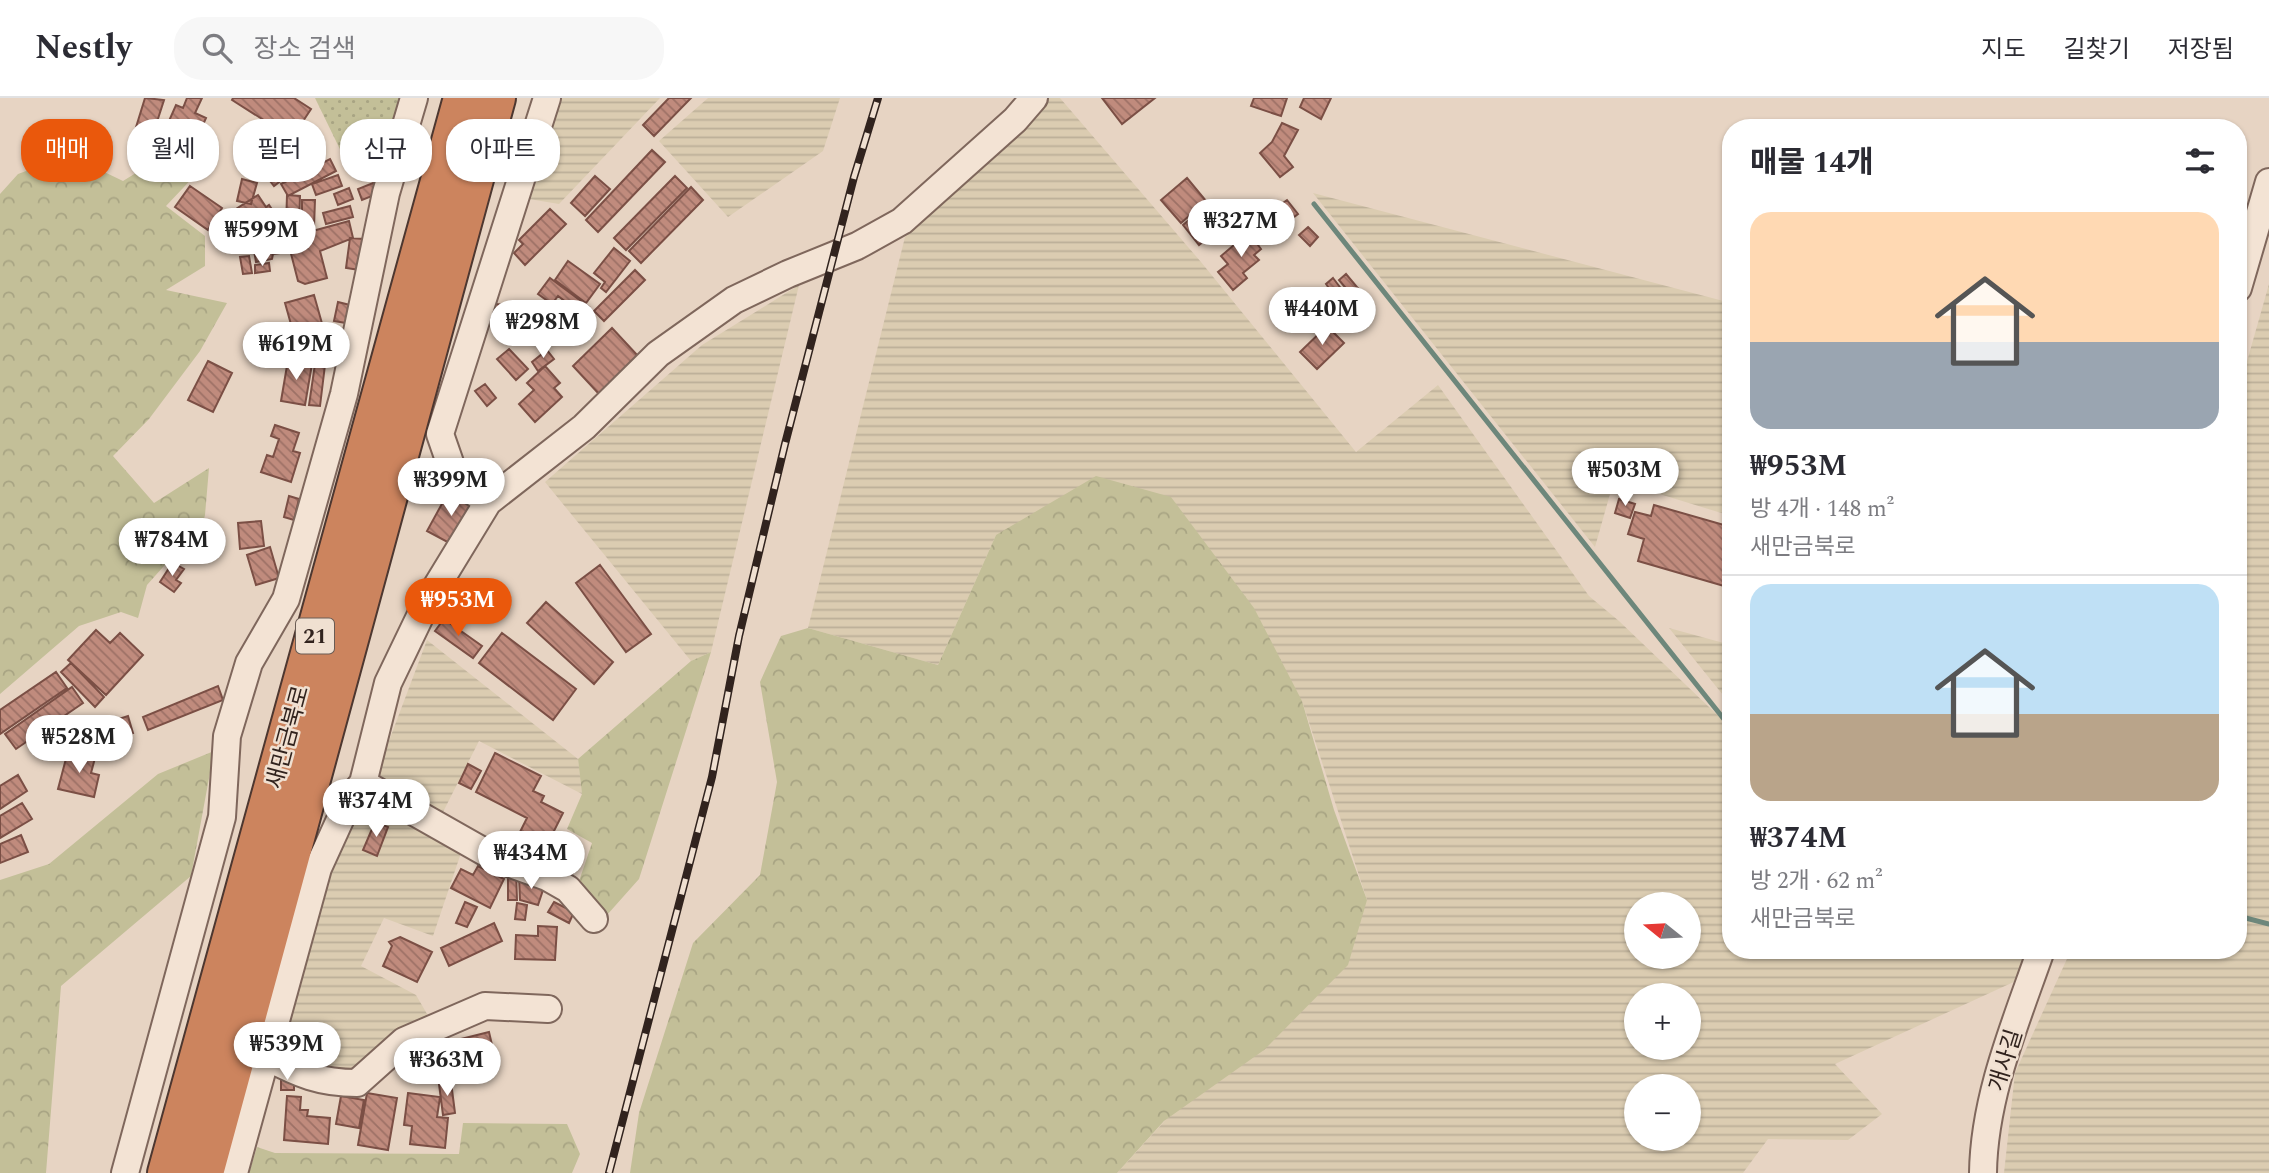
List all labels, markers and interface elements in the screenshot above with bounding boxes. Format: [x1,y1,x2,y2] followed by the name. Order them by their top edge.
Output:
[174,17,664,80] search box
[35,23,132,73] text: Nestly
[198,29,236,67] icon: search
[254,29,356,69] text: 장소 검색
[1981,32,2026,68] text: 지도
[2064,32,2130,68] text: 길찾기
[2168,32,2234,68] text: 저장됨
[21,119,113,182] chip: 매매
[127,119,219,182] chip: 월세
[233,119,326,182] chip: 필터
[340,119,432,182] chip: 신규
[446,119,560,182] chip: 아파트
[1750,140,1874,186] text: 매물 14개
[2181,142,2219,180] icon: filters
[1192,200,1290,259] pin: ₩327M
[1204,204,1278,239] text: ₩327M
[213,208,311,268] pin: ₩599M
[225,213,299,248] text: ₩599M
[1922,258,2048,384] icon: home
[1273,288,1371,347] pin: ₩440M
[1285,292,1359,327] text: ₩440M
[494,300,592,360] pin: ₩298M
[506,305,580,340] text: ₩298M
[247,322,345,382] pin: ₩619M
[259,327,333,362] text: ₩619M
[1750,443,1847,489] text: ₩953M
[1576,448,1674,508] pin: ₩503M
[1588,453,1662,488] text: ₩503M
[402,458,500,518] pin: ₩399M
[414,463,488,498] text: ₩399M
[1750,492,1894,527] text: 방 4개 · 148 m²
[123,518,221,578] pin: ₩784M
[135,523,209,558] text: ₩784M
[1750,530,1856,565] text: 새만금북로
[409,578,507,638] pin: ₩953M
[421,583,495,618] text: ₩953M
[296,618,334,654] road number: 21
[1922,630,2048,756] icon: home
[258,682,319,793] street label: 새만금북로
[30,716,128,775] pin: ₩528M
[42,720,116,755] text: ₩528M
[327,780,425,839] pin: ₩374M
[339,784,413,819] text: ₩374M
[1750,815,1847,861] text: ₩374M
[482,832,580,891] pin: ₩434M
[494,836,568,871] text: ₩434M
[1750,864,1883,899] text: 방 2개 · 62 m²
[1624,892,1701,970] north arrow
[1624,892,1701,1151] map controls
[1750,902,1856,937] text: 새만금북로
[1624,983,1701,1060] button: +
[238,1023,336,1082] pin: ₩539M
[1980,1025,2032,1096] street label: 개사길
[250,1027,324,1062] text: ₩539M
[398,1038,496,1098] pin: ₩363M
[410,1043,484,1078] text: ₩363M
[1624,1074,1701,1151] button: −

